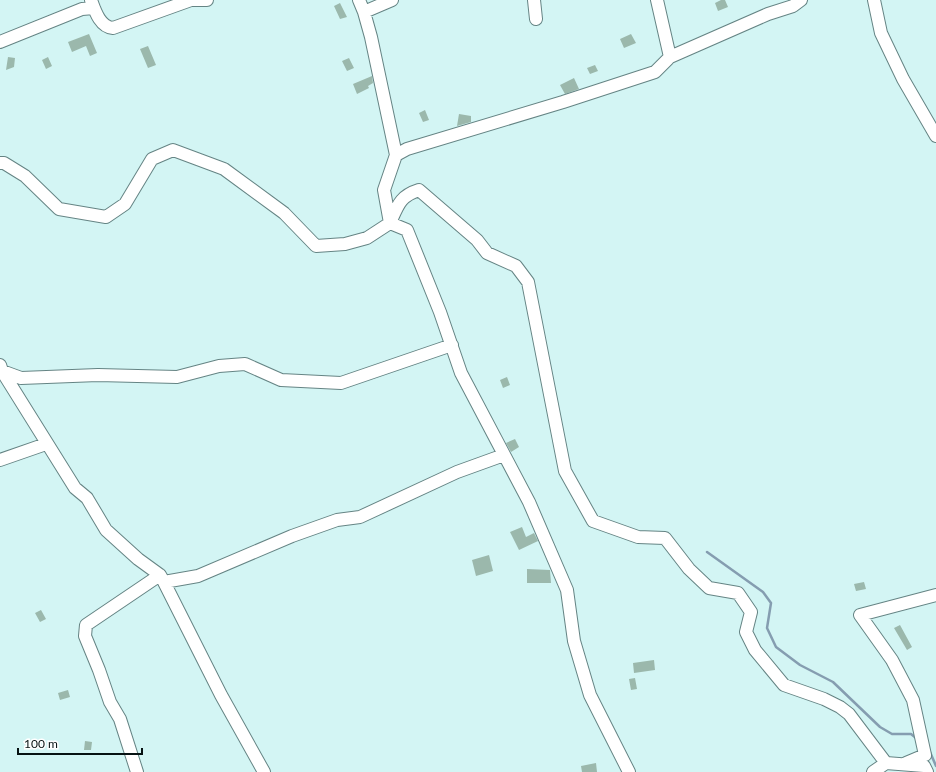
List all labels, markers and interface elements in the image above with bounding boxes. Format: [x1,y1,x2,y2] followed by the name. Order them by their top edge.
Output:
[18,730,142,756] scale bar
[24,736,58,751] text: 100 m

